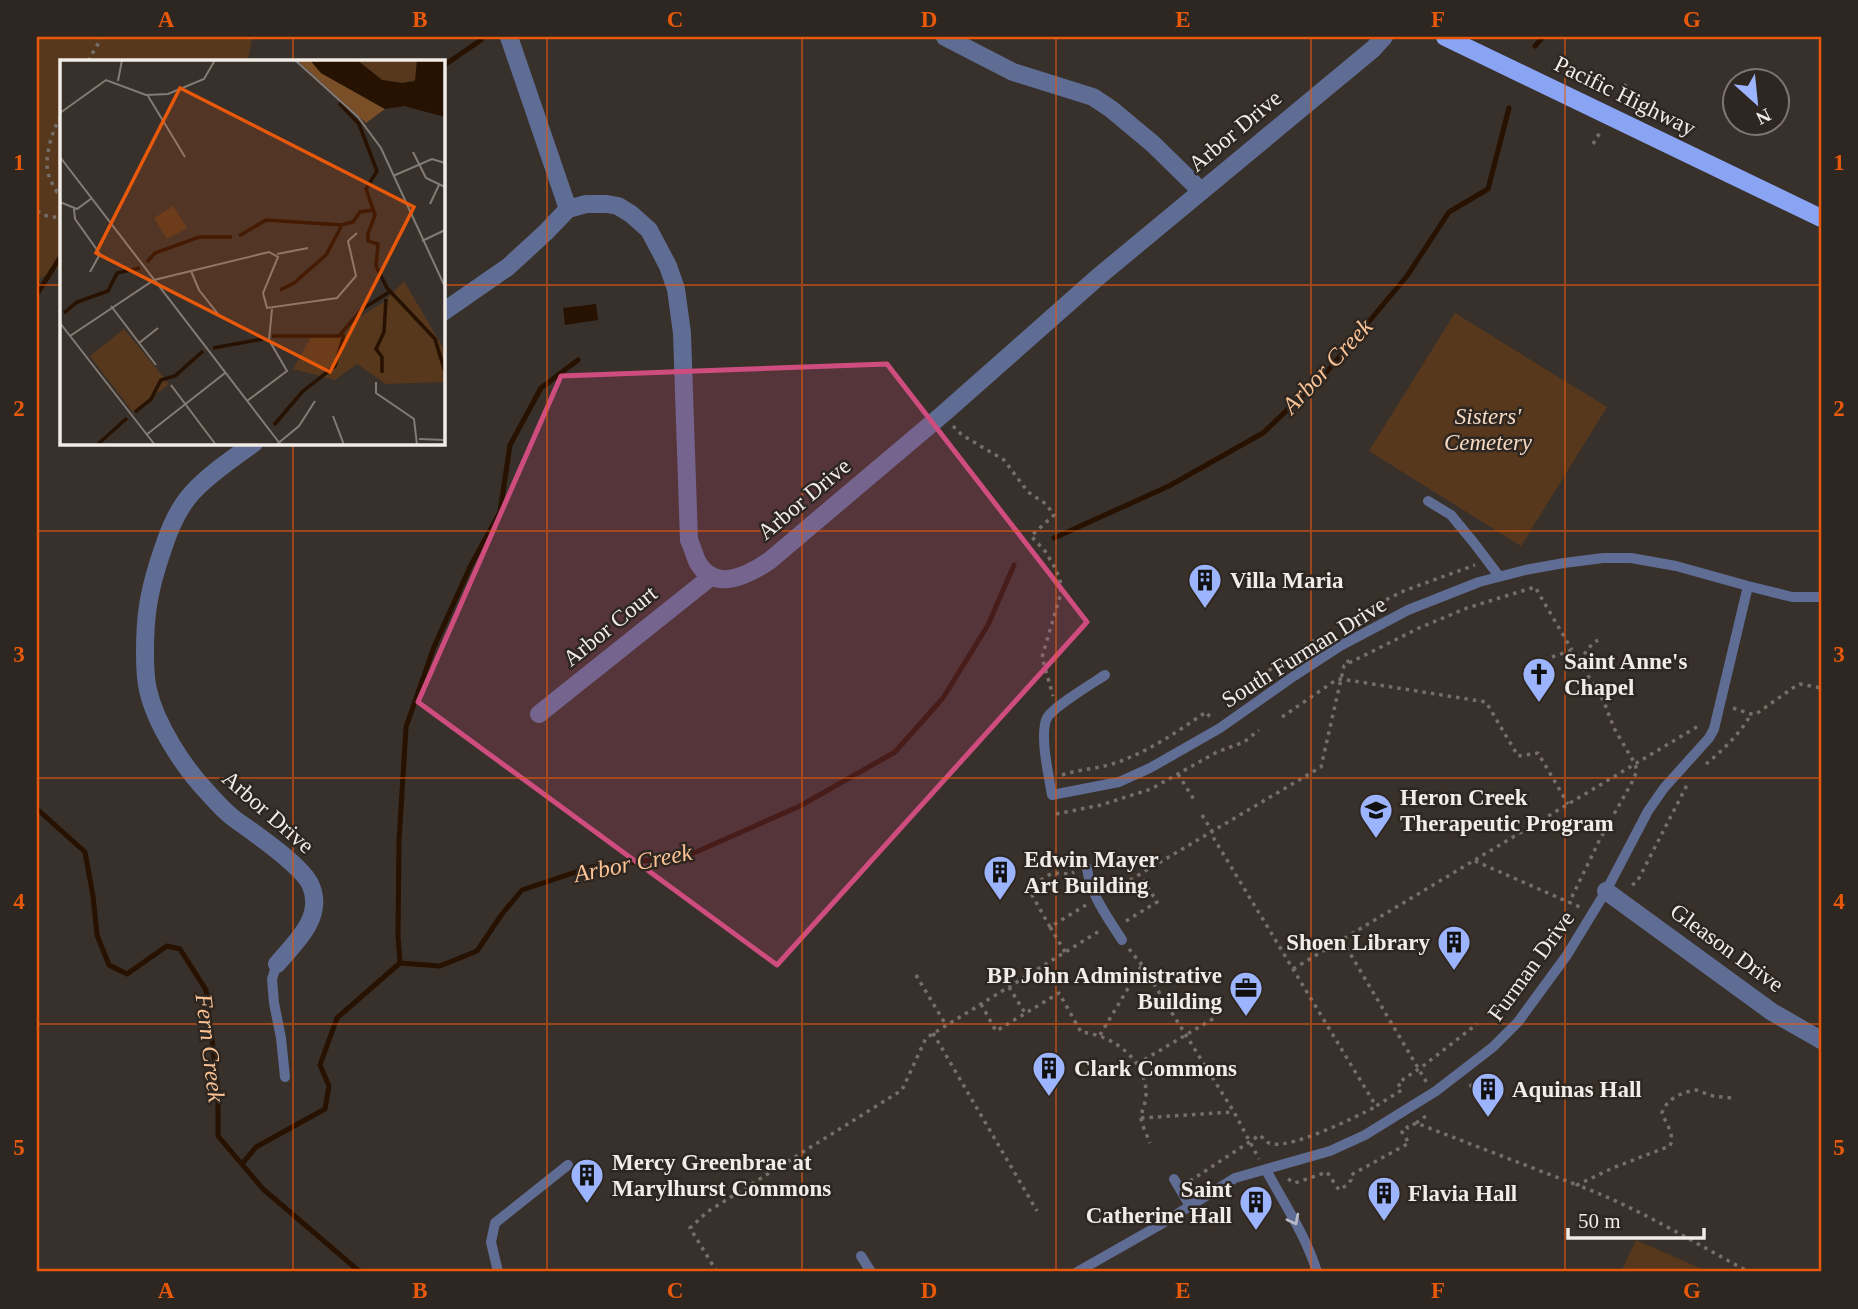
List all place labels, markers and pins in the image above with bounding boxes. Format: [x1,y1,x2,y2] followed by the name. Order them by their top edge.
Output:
[1186,561,1224,610] building icon: Villa Maria
[1230,568,1344,593] place label: Villa Maria
[1564,649,1687,700] place label: Saint Anne's Chapel
[1520,655,1558,704] church icon: Saint Anne's Chapel
[1400,785,1614,836] place label: Heron Creek Therapeutic Program
[1357,791,1395,840] school or university icon: Heron Creek Therapeutic Program
[1024,847,1159,898] place label: Edwin Mayer Art Building
[981,853,1019,902] building icon: Edwin Mayer Art Building
[1435,923,1473,972] building icon: Shoen Library
[1286,930,1430,955] place label: Shoen Library
[987,963,1222,1014] place label: BP John Administrative Building
[1227,969,1265,1018] office icon: BP John Administrative Building
[1030,1049,1068,1098] building icon: Clark Commons
[1074,1056,1237,1081] place label: Clark Commons
[1469,1070,1507,1119] building icon: Aquinas Hall
[1512,1077,1642,1102] place label: Aquinas Hall
[612,1150,831,1201] place label: Mercy Greenbrae at Marylhurst Commons
[568,1156,606,1205] building icon: Mercy Greenbrae at Marylhurst Commons
[1365,1174,1403,1223] building icon: Flavia Hall
[1086,1177,1232,1228] place label: Saint Catherine Hall
[1408,1181,1517,1206] place label: Flavia Hall
[1237,1183,1275,1232] building icon: Saint Catherine Hall

